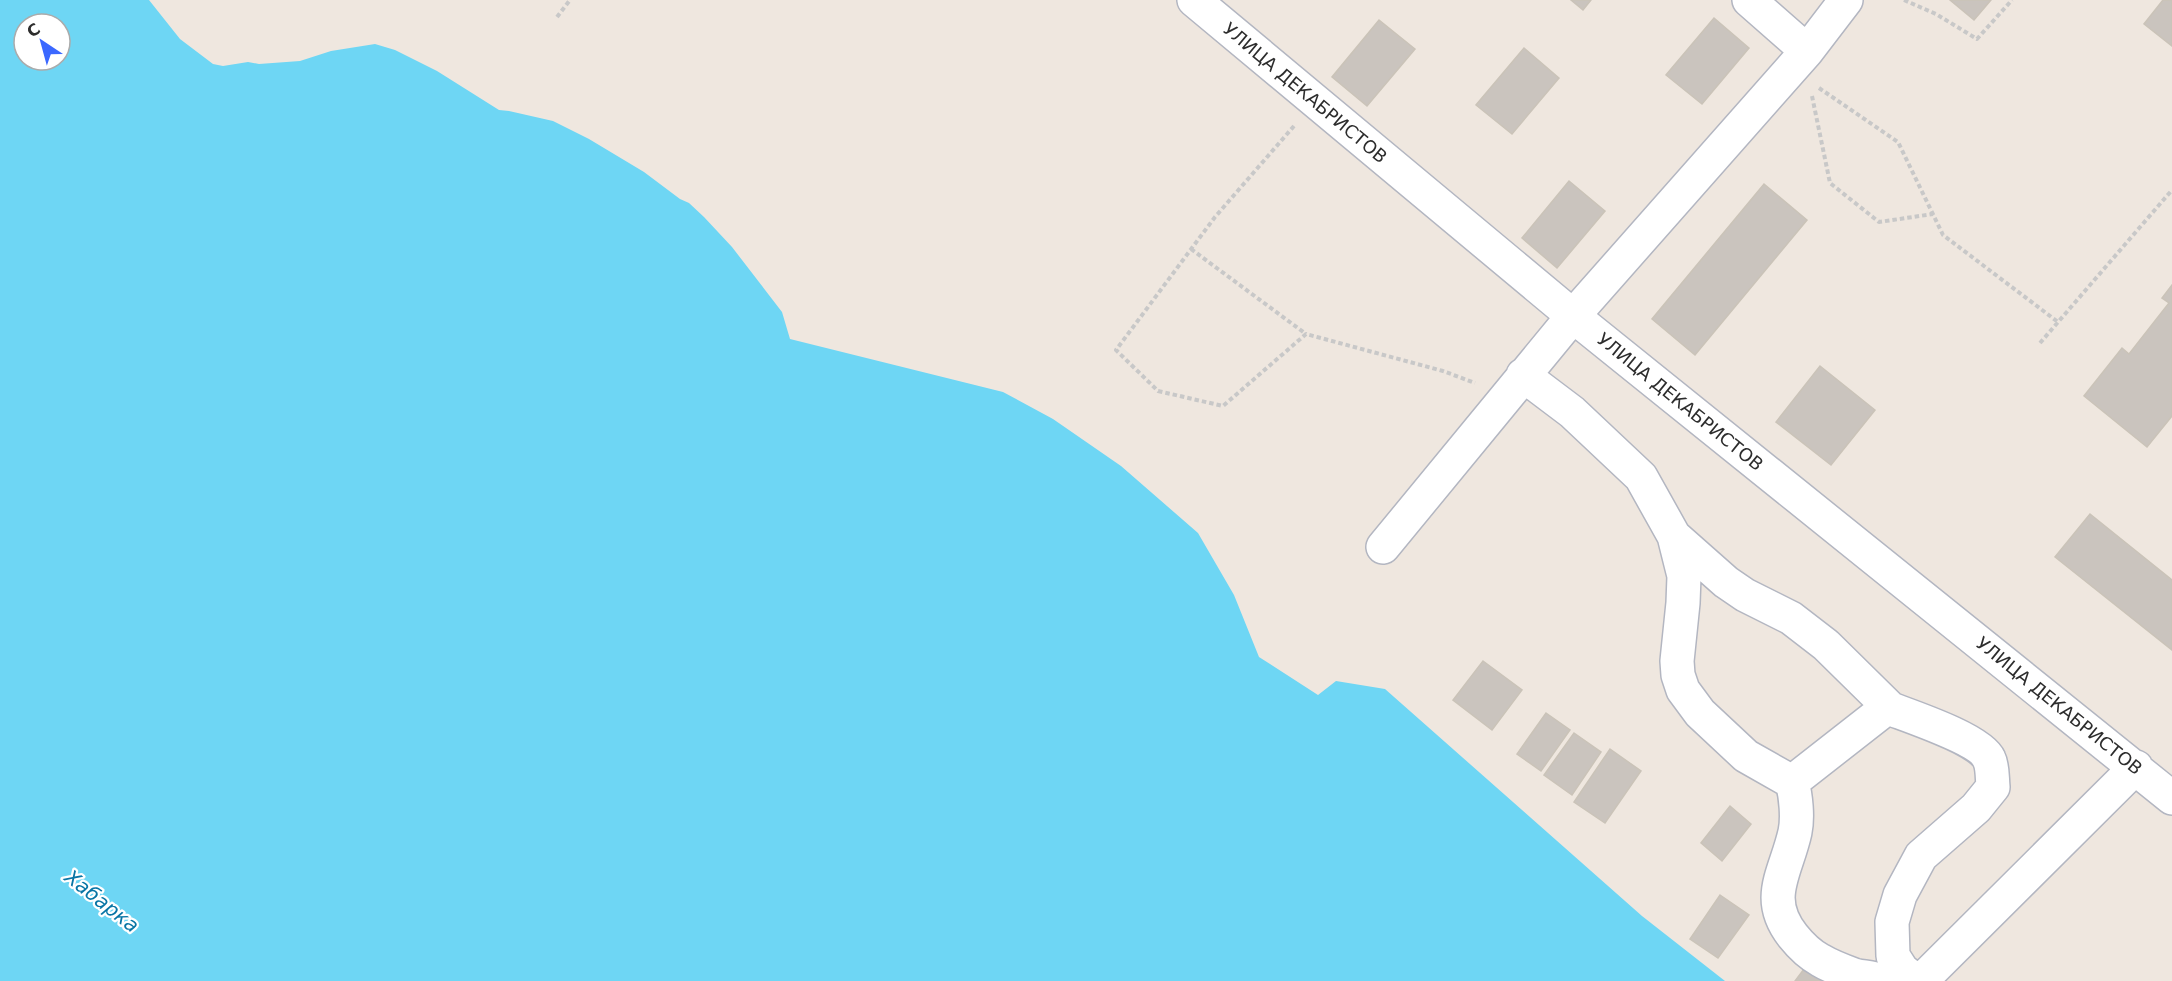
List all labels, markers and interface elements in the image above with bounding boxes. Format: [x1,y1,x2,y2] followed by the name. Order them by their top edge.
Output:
[12,12,72,72] north arrow
[1219,18,1391,167] street label: УЛИЦА ДЕКАБРИСТОВ
[23,19,44,41] text: С
[1593,328,1767,475] street label: УЛИЦА ДЕКАБРИСТОВ
[1972,632,2146,779] street label: УЛИЦА ДЕКАБРИСТОВ
[59,864,144,937] water label: Хабарка

